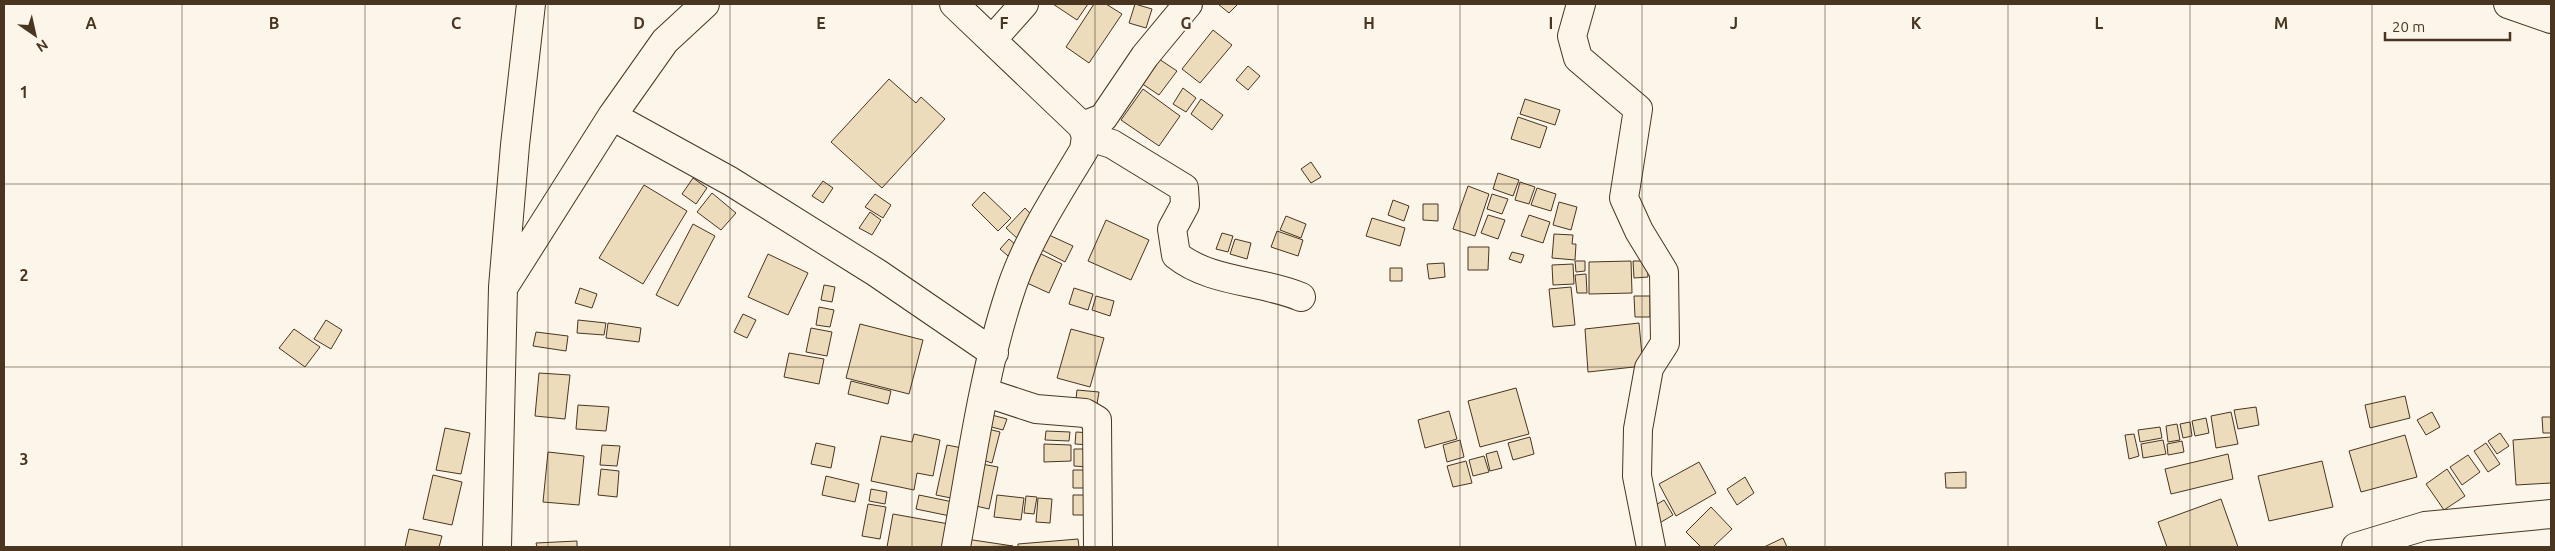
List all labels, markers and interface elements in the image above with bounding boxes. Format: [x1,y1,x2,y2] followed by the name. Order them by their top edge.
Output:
[10,10,60,60] north arrow
[2385,10,2510,42] scale bar
[85,14,97,32] text: A
[269,14,279,32] text: B
[451,14,461,32] text: C
[633,14,645,32] text: D
[816,14,826,32] text: E
[1000,14,1009,32] text: F
[1180,14,1192,32] text: G
[1363,14,1375,32] text: H
[1549,14,1553,32] text: I
[1730,14,1738,32] text: J
[1911,14,1922,32] text: K
[2095,14,2104,32] text: L
[2274,14,2288,32] text: M
[2392,18,2425,35] text: 20 m
[33,36,51,55] text: N
[19,83,29,101] text: 1
[19,266,29,284] text: 2
[19,450,29,468] text: 3

